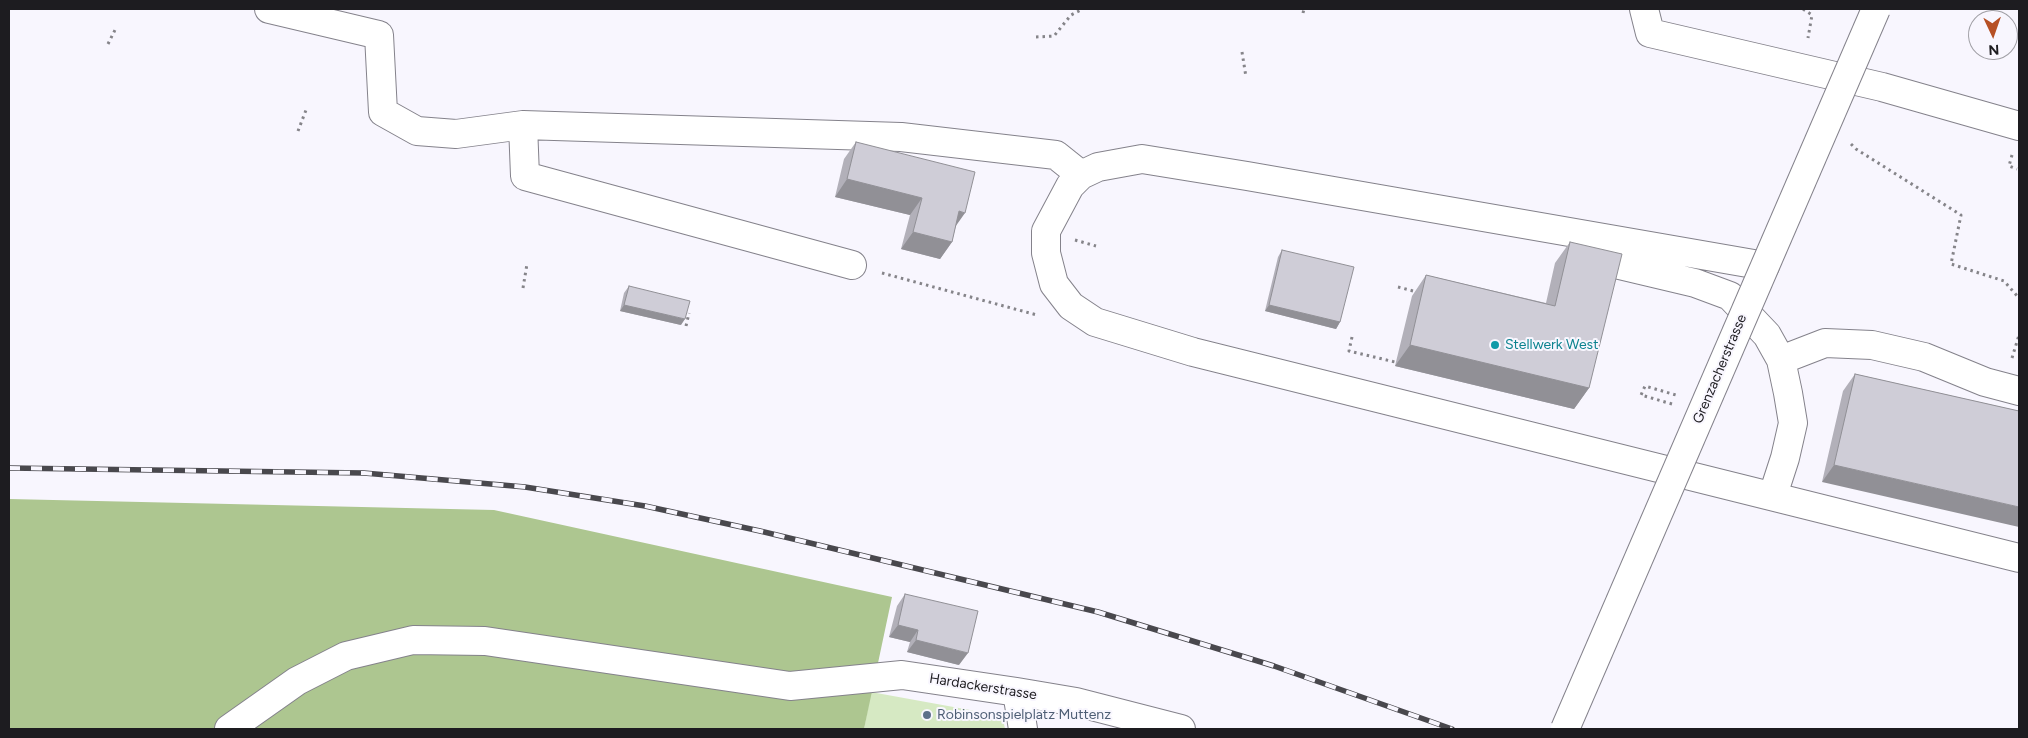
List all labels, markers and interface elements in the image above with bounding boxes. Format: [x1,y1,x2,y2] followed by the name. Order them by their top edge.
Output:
[1968,10,2018,60] north arrow
[1988,41,2000,58] text: N
[1689,312,1751,426] street label: Grenzacherstrasse
[1505,337,1598,353] place label: Stellwerk West
[1489,339,1501,351] marker: Stellwerk West
[928,670,1038,704] street label: Hardackerstrasse
[937,707,1111,723] place label: Robinsonspielplatz Muttenz
[921,709,933,721] marker: Robinsonspielplatz Muttenz

